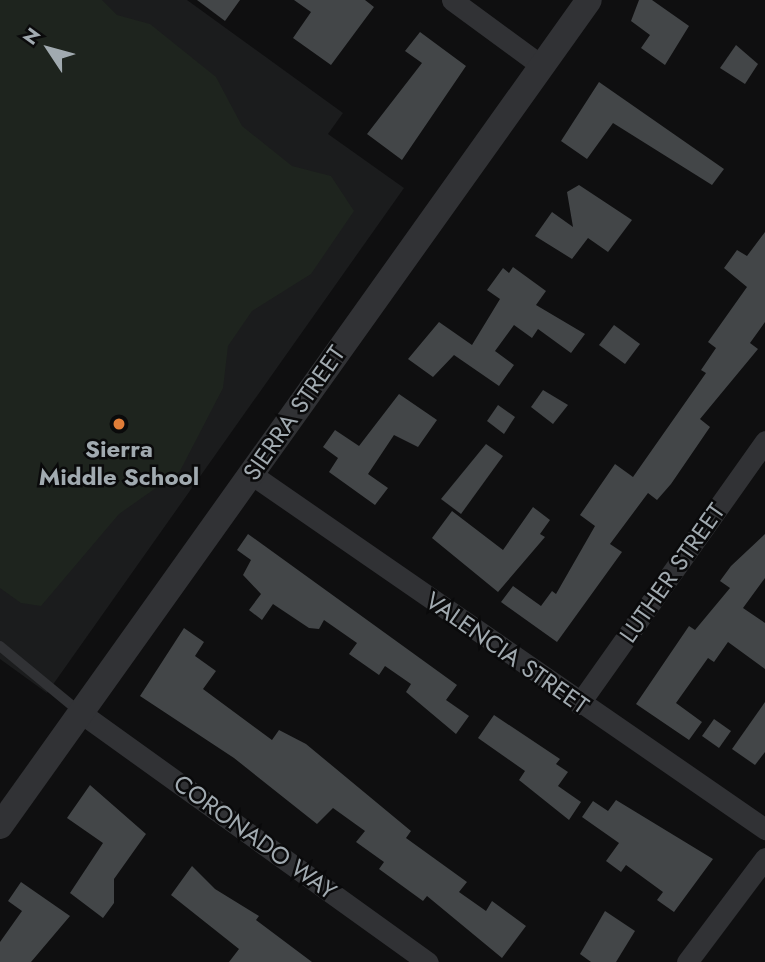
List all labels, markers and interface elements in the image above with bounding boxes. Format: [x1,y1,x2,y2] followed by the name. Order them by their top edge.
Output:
[14,14,84,84] north arrow
[16,22,47,50] text: N
[237,340,351,486] street label: SIERRA STREET
[111,416,127,432] marker: Sierra Middle School
[39,435,199,491] place label: Sierra Middle School
[613,498,731,648] street label: LUTHER STREET
[420,586,594,720] street label: VALENCIA STREET
[168,768,342,906] street label: CORONADO WAY

